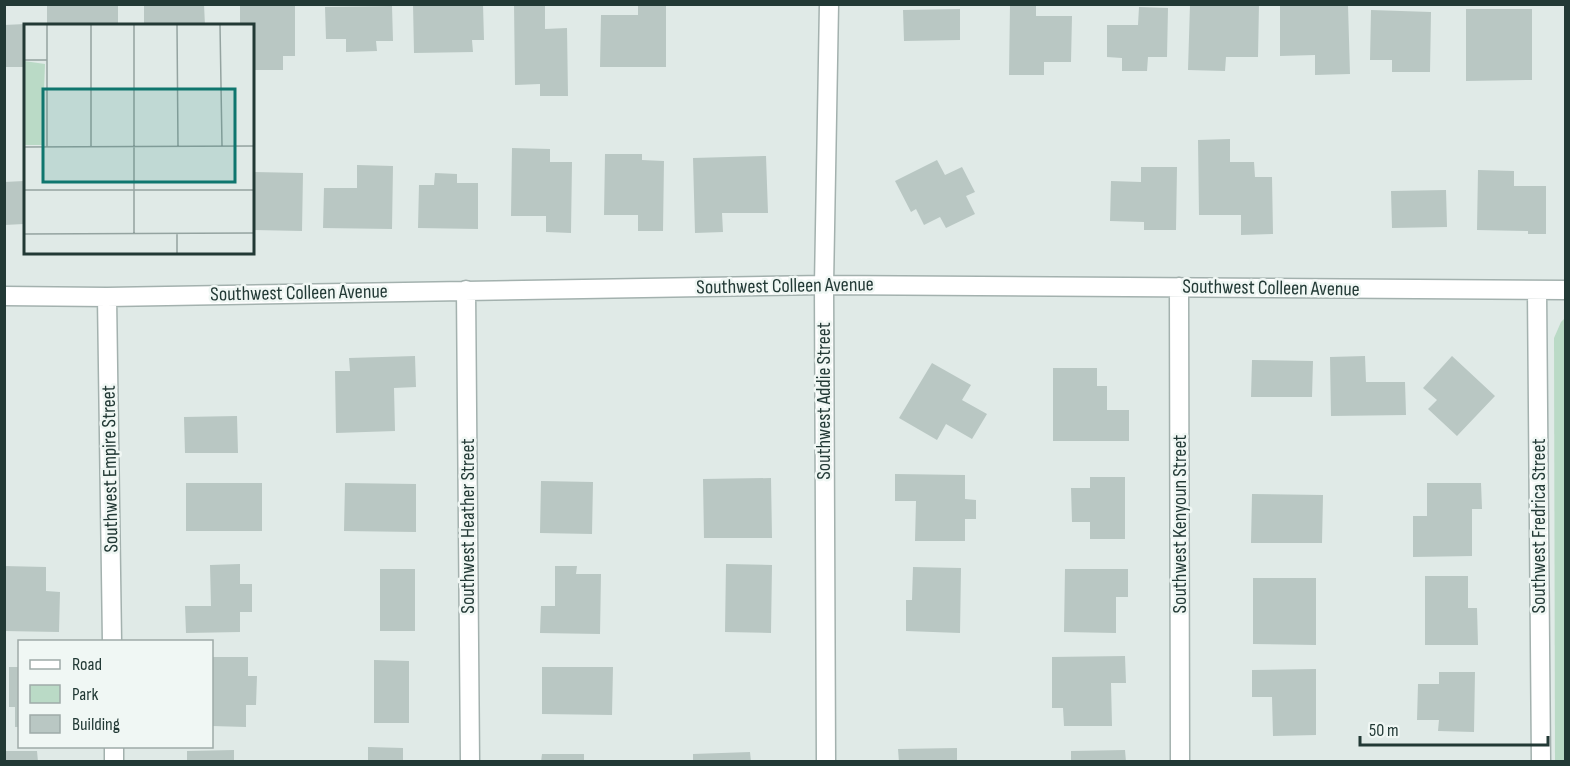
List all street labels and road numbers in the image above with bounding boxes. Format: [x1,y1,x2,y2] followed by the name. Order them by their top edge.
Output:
[696,272,874,300] street label: Southwest Colleen Avenue
[1182,274,1360,302] street label: Southwest Colleen Avenue
[210,279,388,307] street label: Southwest Colleen Avenue
[812,322,836,480] street label: Southwest Addie Street
[97,385,123,553] street label: Southwest Empire Street
[1168,435,1192,613] street label: Southwest Kenyoun Street
[456,438,480,614] street label: Southwest Heather Street
[1527,438,1551,614] street label: Southwest Fredrica Street

